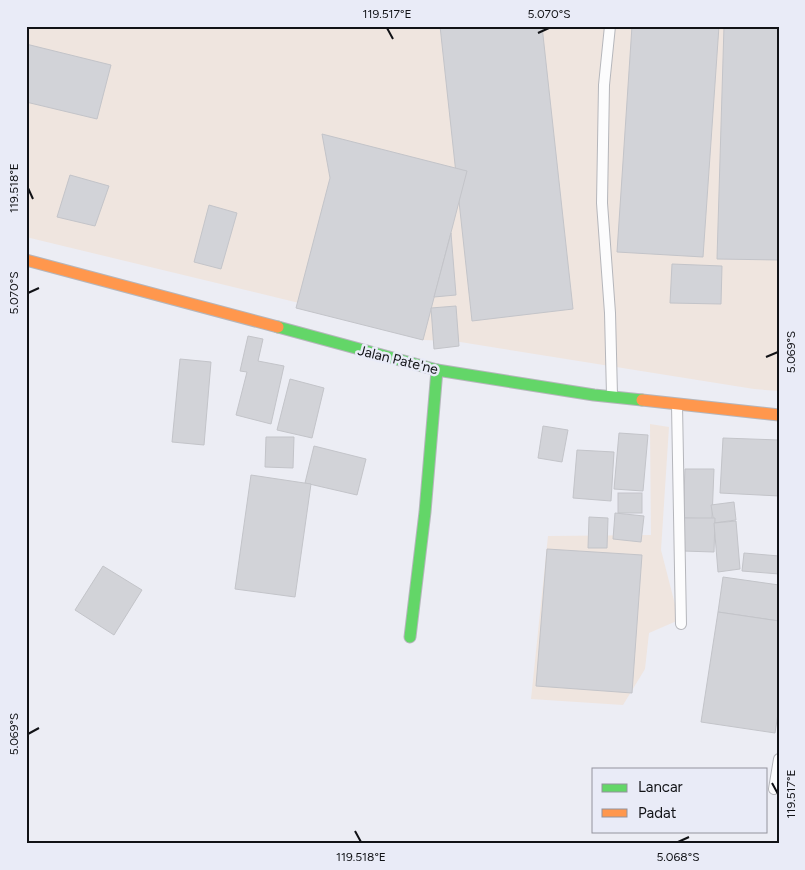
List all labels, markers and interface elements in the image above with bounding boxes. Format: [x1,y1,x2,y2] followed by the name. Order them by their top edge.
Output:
[362,7,412,21] text: 119.517°E
[527,7,571,21] text: 5.070°S
[7,163,21,213] text: 119.518°E
[7,271,21,315] text: 5.070°S
[784,331,798,373] text: 5.069°S
[356,342,440,378] street label: Jalan Pate'ne
[7,713,21,755] text: 5.069°S
[592,768,768,832] legend
[784,769,798,819] text: 119.517°E
[638,778,683,796] text: Lancar
[638,804,677,822] text: Padat
[336,850,386,864] text: 119.518°E
[656,850,700,864] text: 5.068°S

